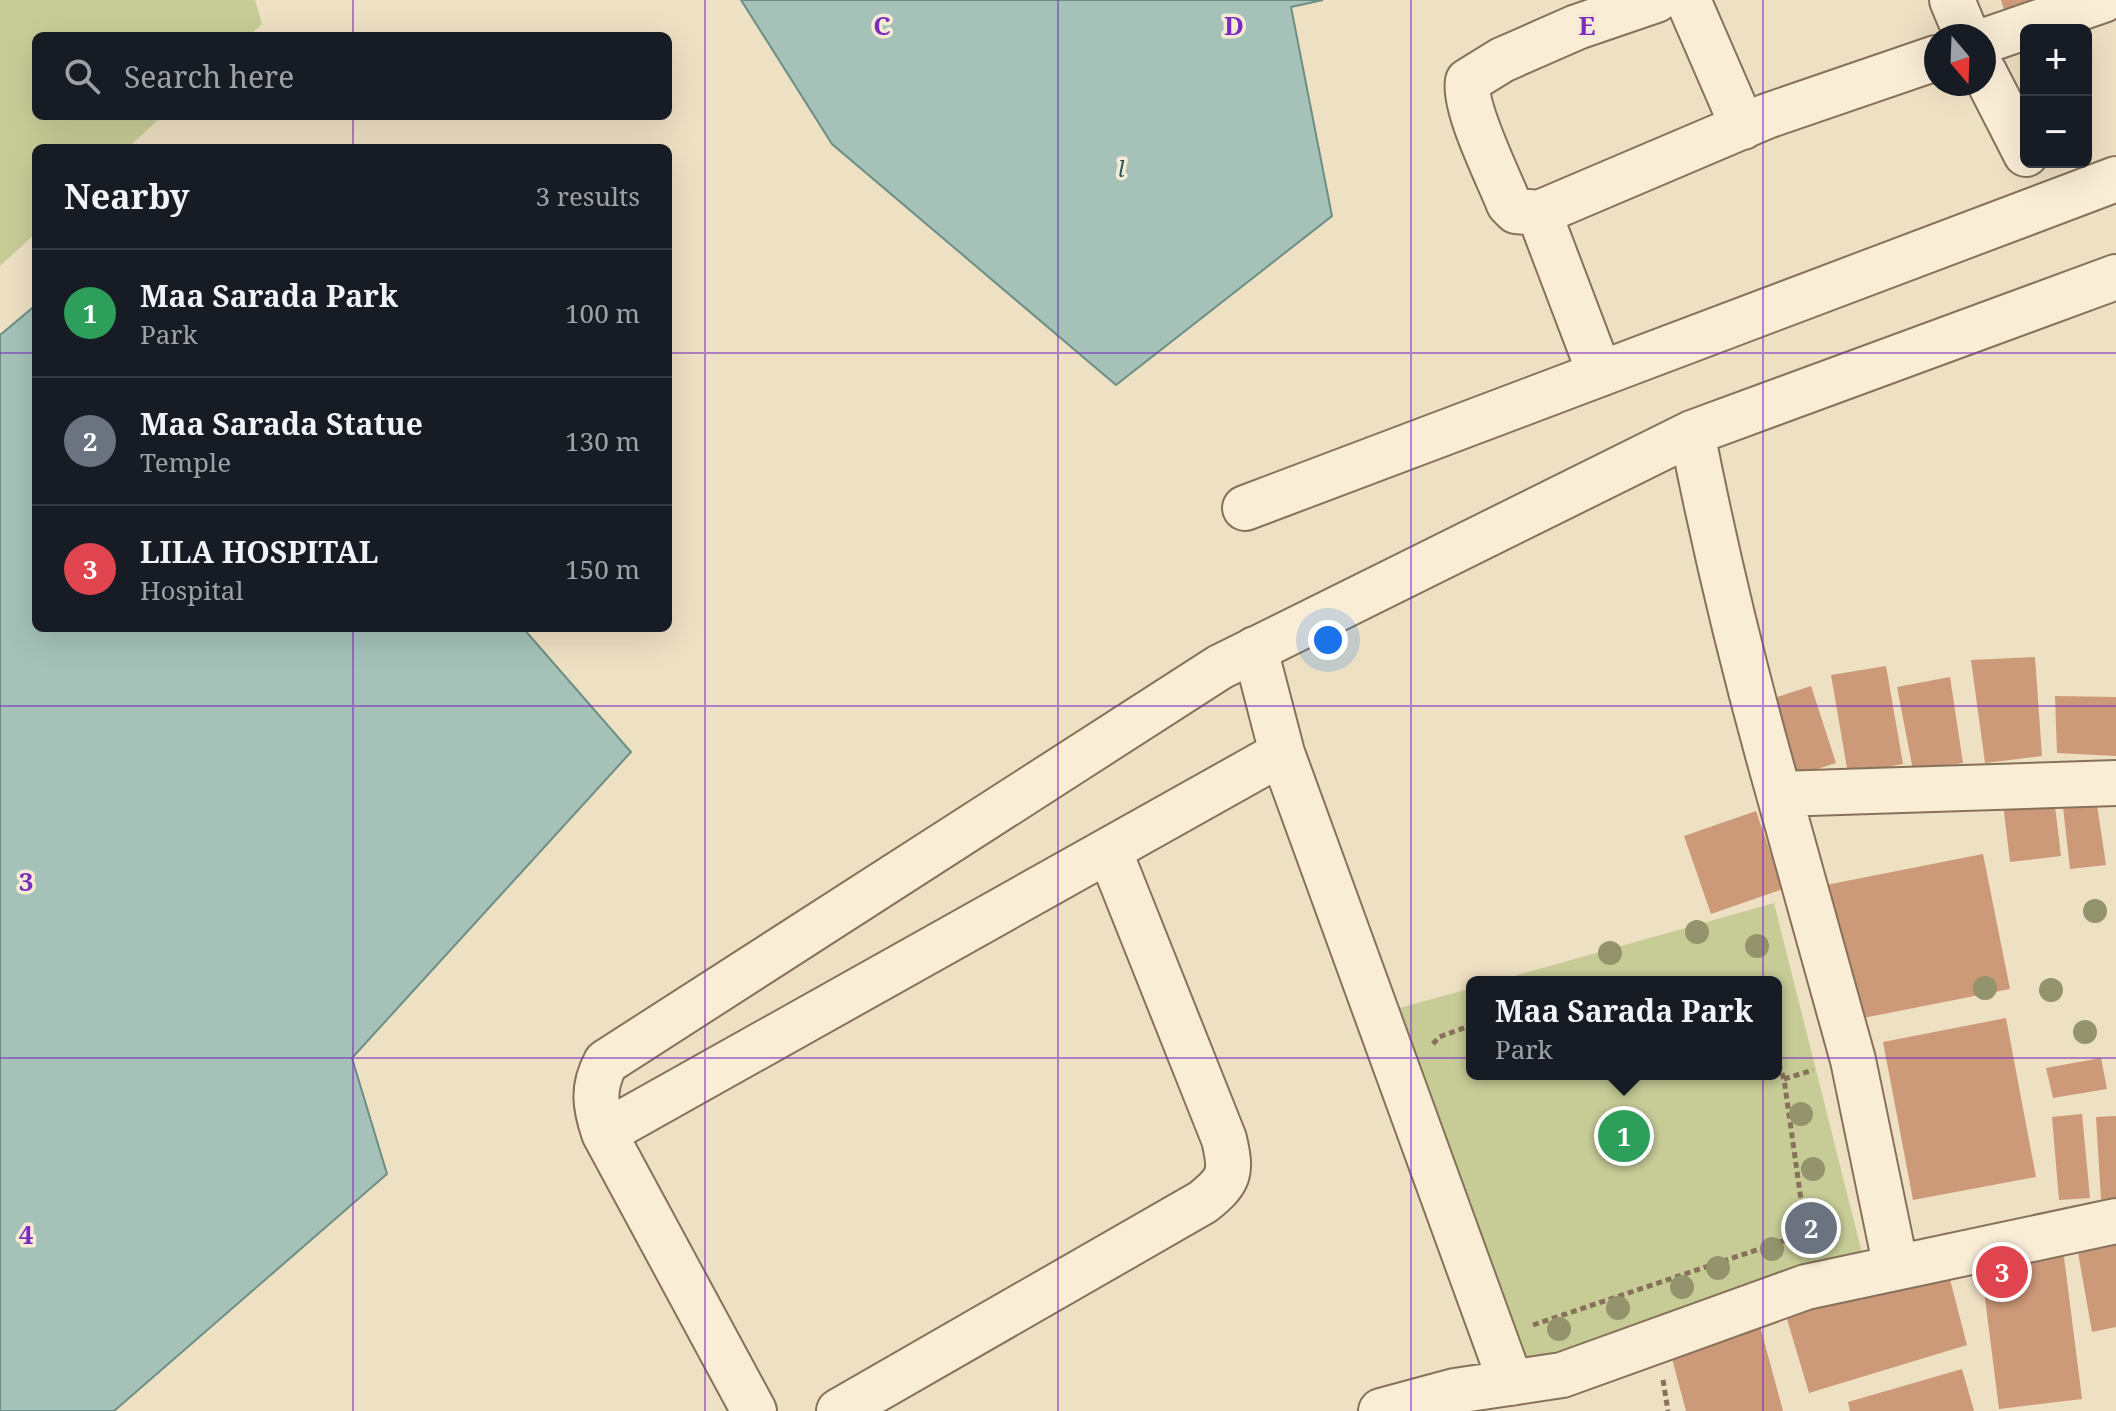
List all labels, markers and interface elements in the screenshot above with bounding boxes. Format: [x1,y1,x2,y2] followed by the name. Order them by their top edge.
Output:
[873,7,891,43] text: C
[1224,7,1244,43] text: D
[1579,7,1596,43] text: E
[1924,24,1996,96] north arrow
[2020,24,2092,168] map controls
[2020,24,2092,96] button: +
[32,32,672,120] search box
[60,54,104,98] icon: search
[124,56,294,97] text: Search here
[2020,96,2092,168] button: −
[1118,153,1125,183] water label: l
[64,173,190,219] text: Nearby
[535,178,640,214] text: 3 results
[140,275,398,316] text: Maa Sarada Park
[83,295,97,331] text: 1
[565,295,640,331] text: 100 m
[140,316,198,352] text: Park
[140,403,423,444] text: Maa Sarada Statue
[83,423,97,459] text: 2
[565,423,640,459] text: 130 m
[140,444,231,480] text: Temple
[140,531,378,572] text: LILA HOSPITAL
[83,551,97,587] text: 3
[565,551,640,587] text: 150 m
[140,572,243,608] text: Hospital
[1308,620,1348,660] your location
[19,863,33,899] text: 3
[1466,976,1782,1080] popup
[1495,990,1753,1031] text: Maa Sarada Park
[1495,1031,1553,1067] text: Park
[1598,1106,1650,1166] pin: 1
[1785,1198,1837,1258] pin: 2
[19,1216,34,1252] text: 4
[1976,1242,2028,1302] pin: 3

